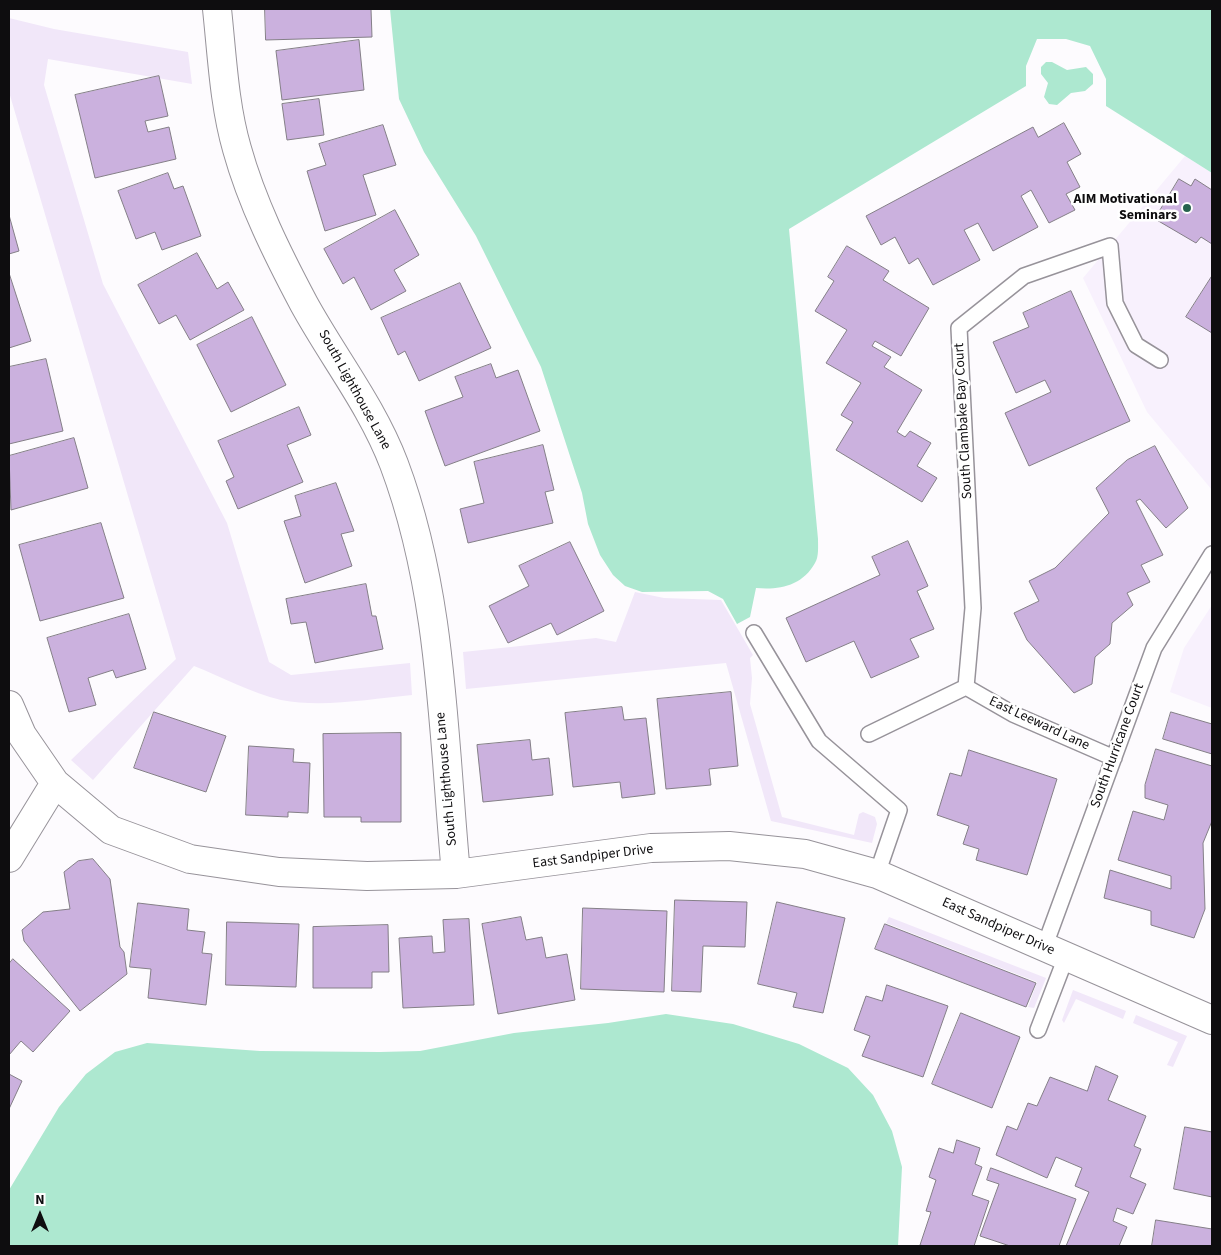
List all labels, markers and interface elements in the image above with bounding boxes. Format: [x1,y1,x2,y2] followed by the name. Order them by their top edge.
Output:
[1073,192,1177,224] place label: AIM Motivational Seminars
[1181,202,1193,214] marker: AIM Motivational Seminars
[314,327,394,453] street label: South Lighthouse Lane
[952,342,976,500] street label: South Clambake Bay Court
[1088,681,1148,811] street label: South Hurricane Court
[986,693,1092,755] street label: East Leeward Lane
[433,711,461,847] street label: South Lighthouse Lane
[532,841,654,873] street label: East Sandpiper Drive
[939,895,1057,959] street label: East Sandpiper Drive
[15,1190,65,1240] north arrow
[35,1190,45,1210] text: N

